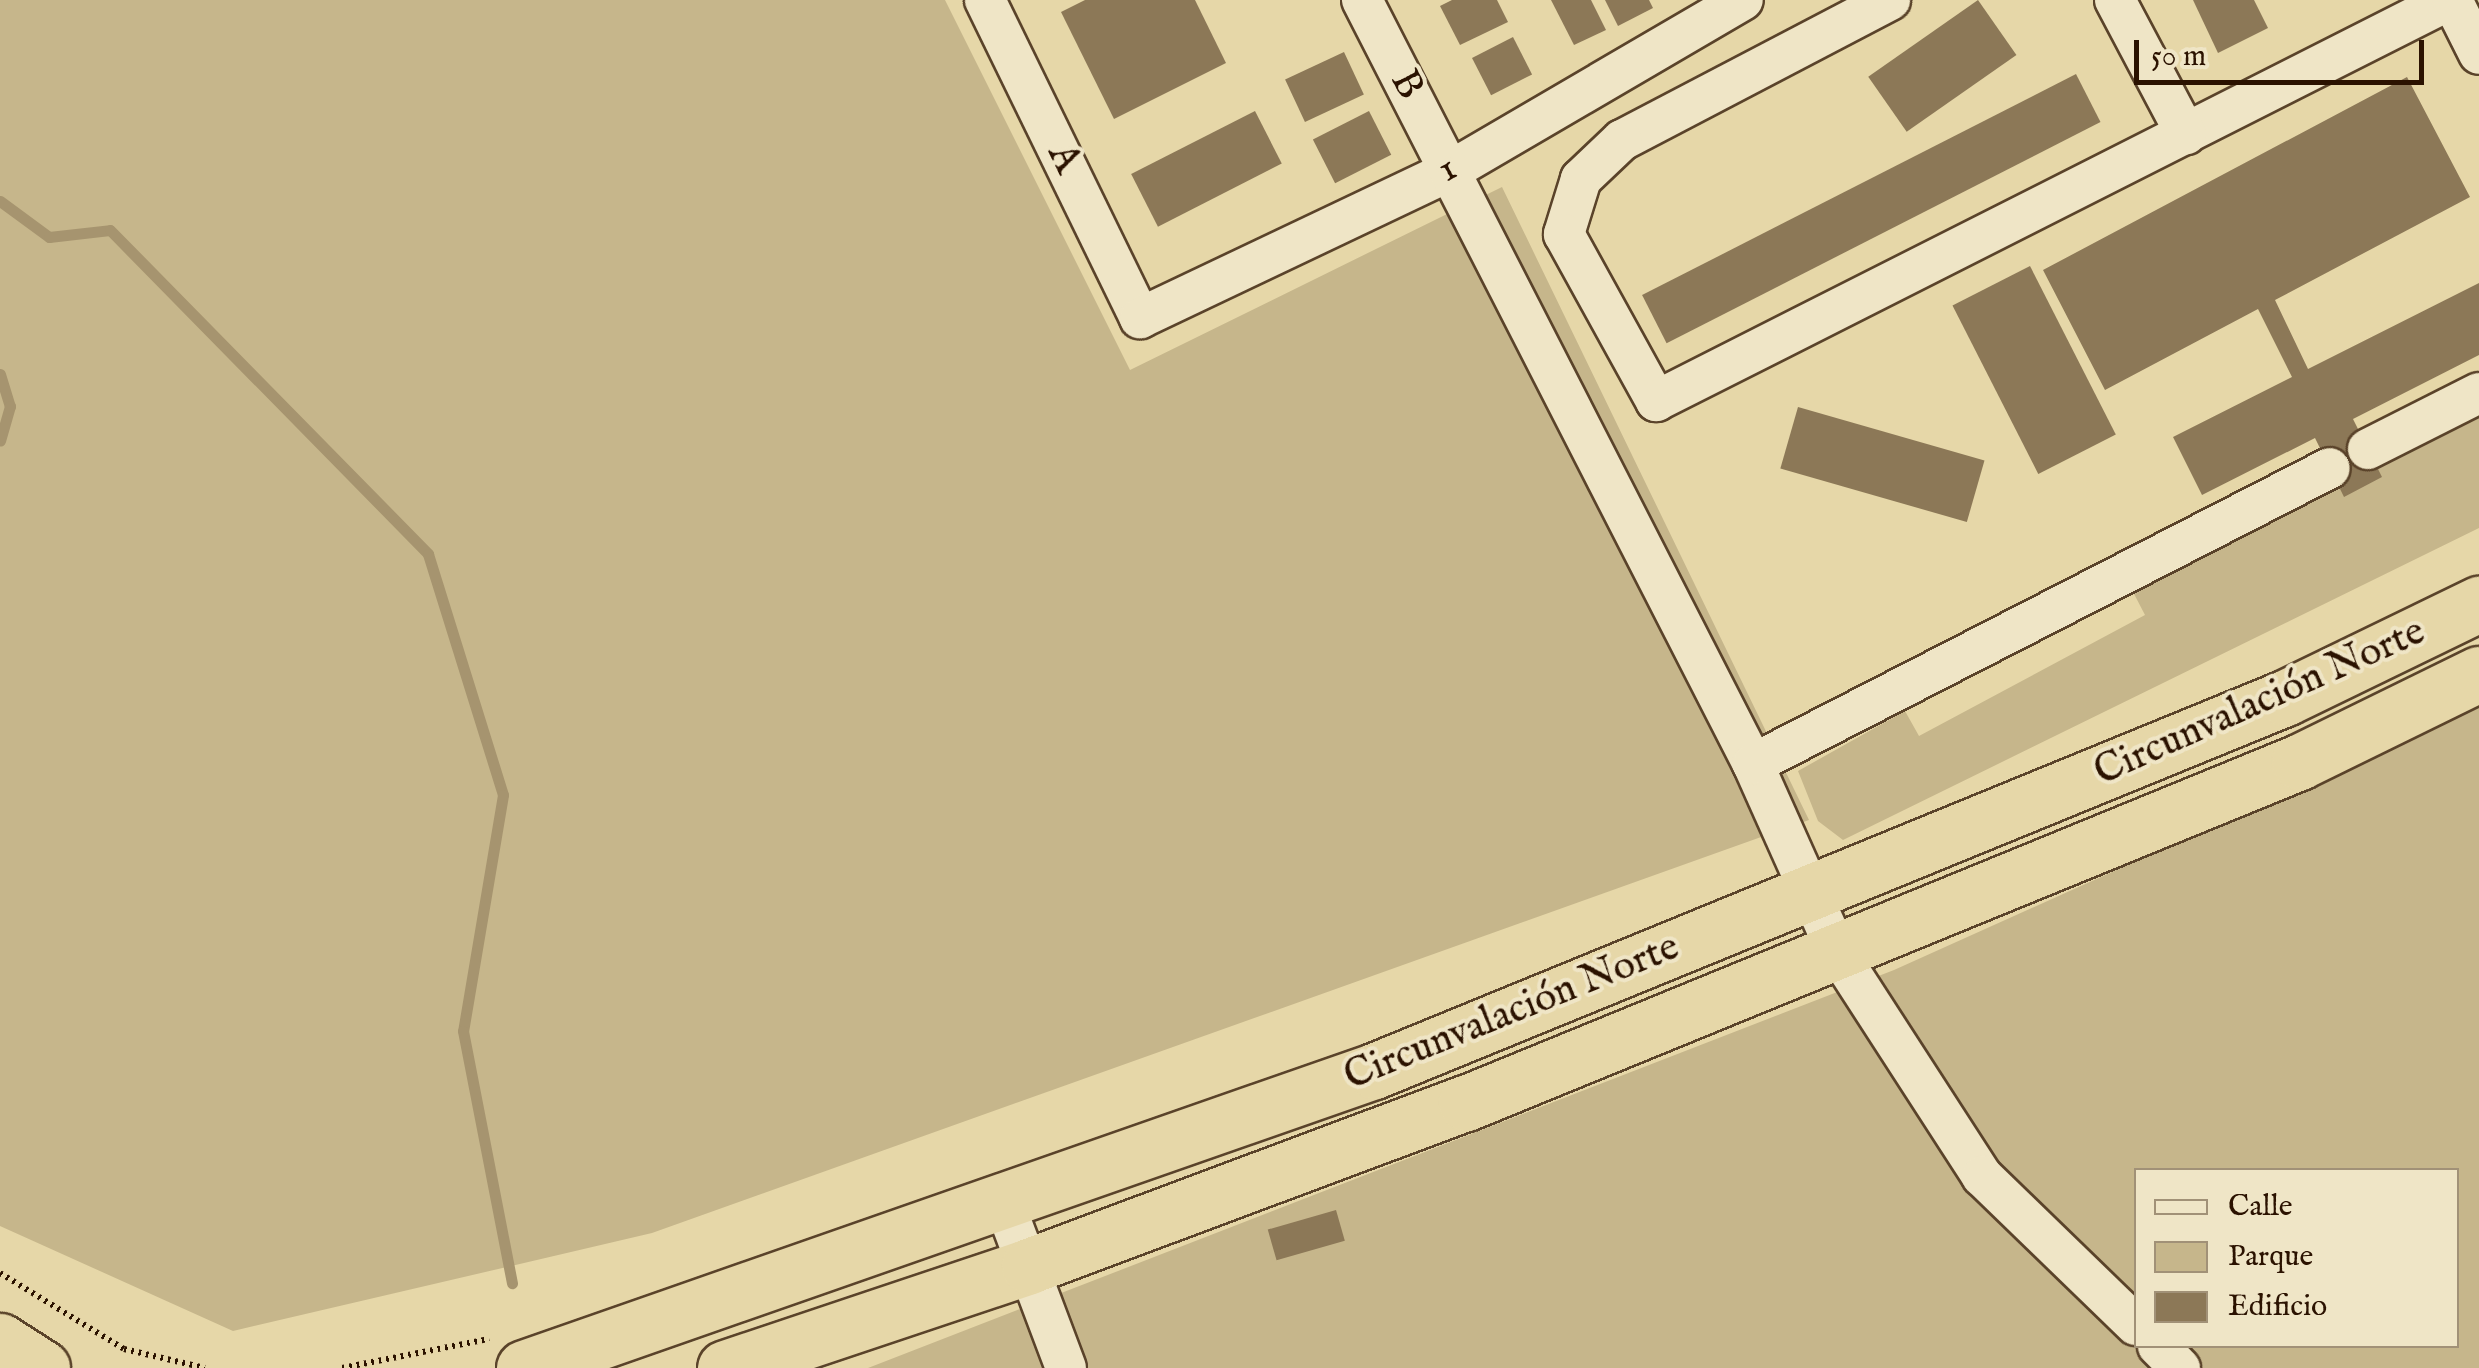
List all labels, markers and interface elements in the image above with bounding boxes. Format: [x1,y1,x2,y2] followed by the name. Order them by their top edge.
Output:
[2139,20,2429,82] scale bar
[2151,38,2206,76] text: 50 m
[1379,62,1433,108] street label: B
[1036,136,1090,182] street label: A
[1430,145,1466,195] street label: 1
[2087,609,2433,797] street label: Circunvalación Norte
[1338,924,1686,1102] street label: Circunvalación Norte
[2134,1168,2459,1348] legend
[2228,1188,2292,1226] text: Calle
[2228,1238,2313,1276] text: Parque
[2228,1288,2327,1326] text: Edificio

